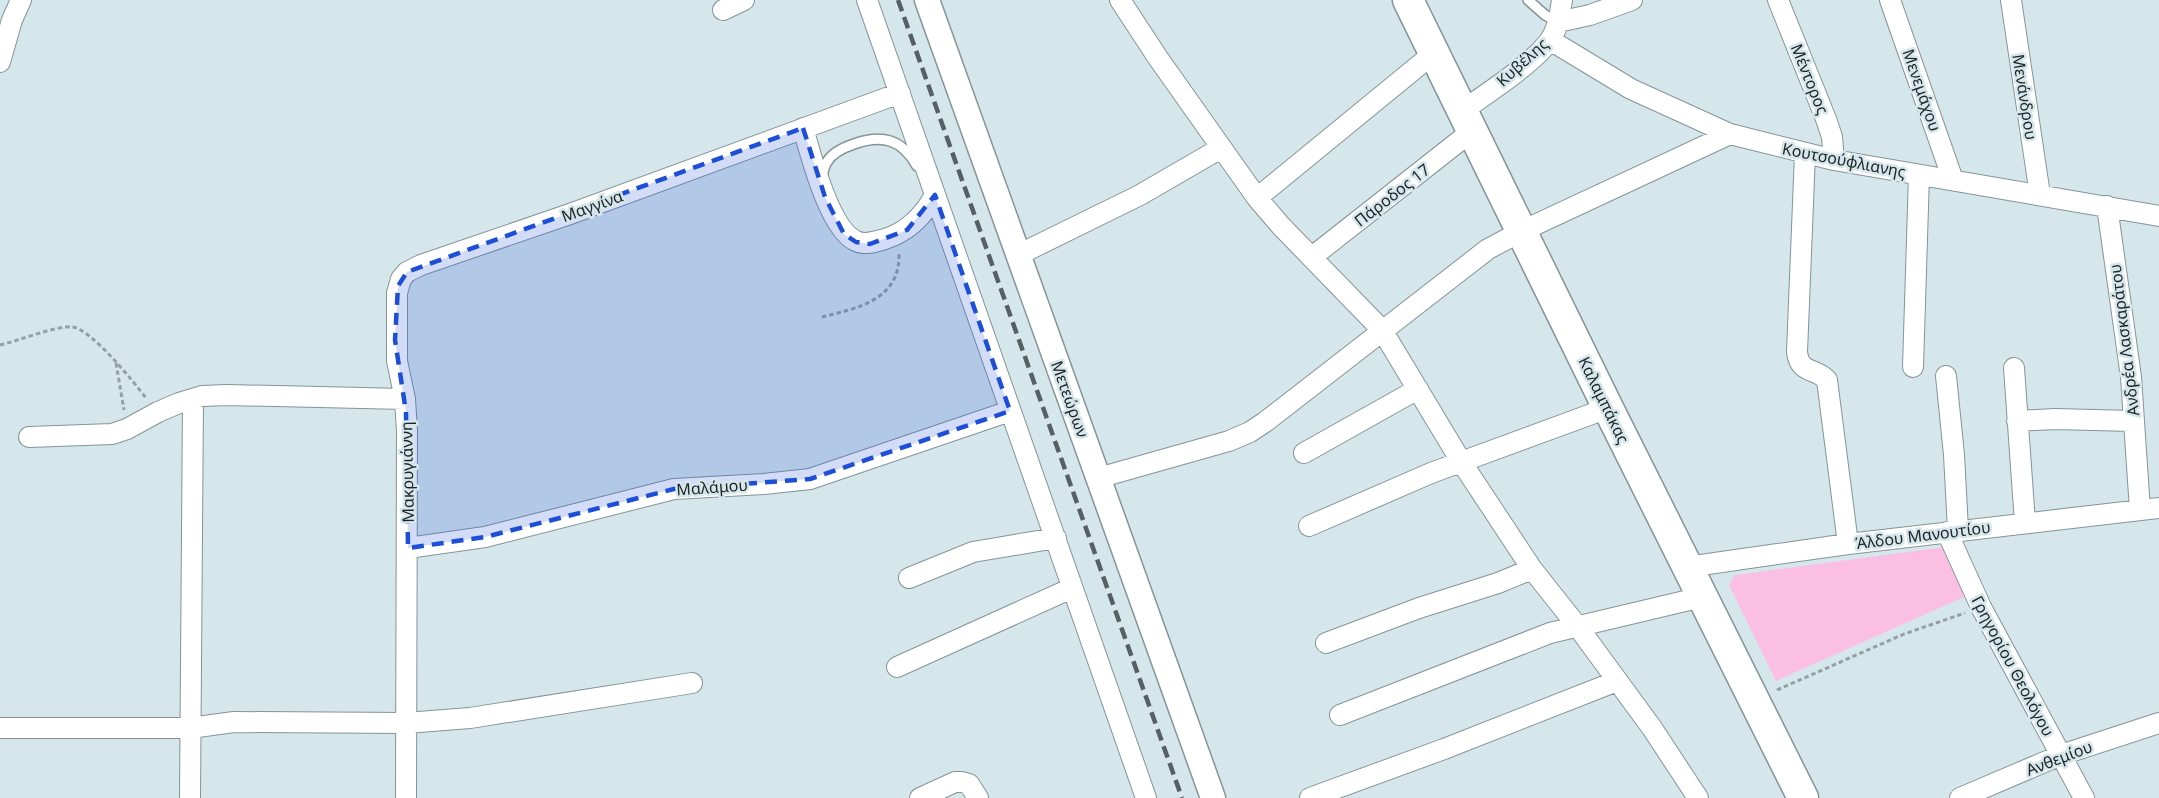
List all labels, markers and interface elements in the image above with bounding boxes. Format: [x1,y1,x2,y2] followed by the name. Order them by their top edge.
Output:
[1491,33,1553,91] street label: Κυβέλης
[1786,40,1834,118] street label: Μέντορος
[1898,46,1946,134] street label: Μενεμάχου
[2007,53,2043,141] street label: Μενάνδρου
[1780,137,1908,183] street label: Κουτσούφλιανης
[1350,159,1434,231] street label: Πάροδος 17
[558,185,626,227] street label: Μαγγίνα
[2104,263,2144,417] street label: Ανδρέα Λασκαράτου
[1573,353,1635,447] street label: Καλαμπάκας
[1046,358,1094,440] street label: Μετεώρων
[395,421,419,523] street label: Μακρυγιάννη
[675,474,749,500] street label: Μαλάμου
[1854,516,1992,554] street label: Άλδου Μανουτίου
[1967,592,2059,740] street label: Γρηγορίου Θεολόγου
[2023,735,2095,781] street label: Ανθεμίου

